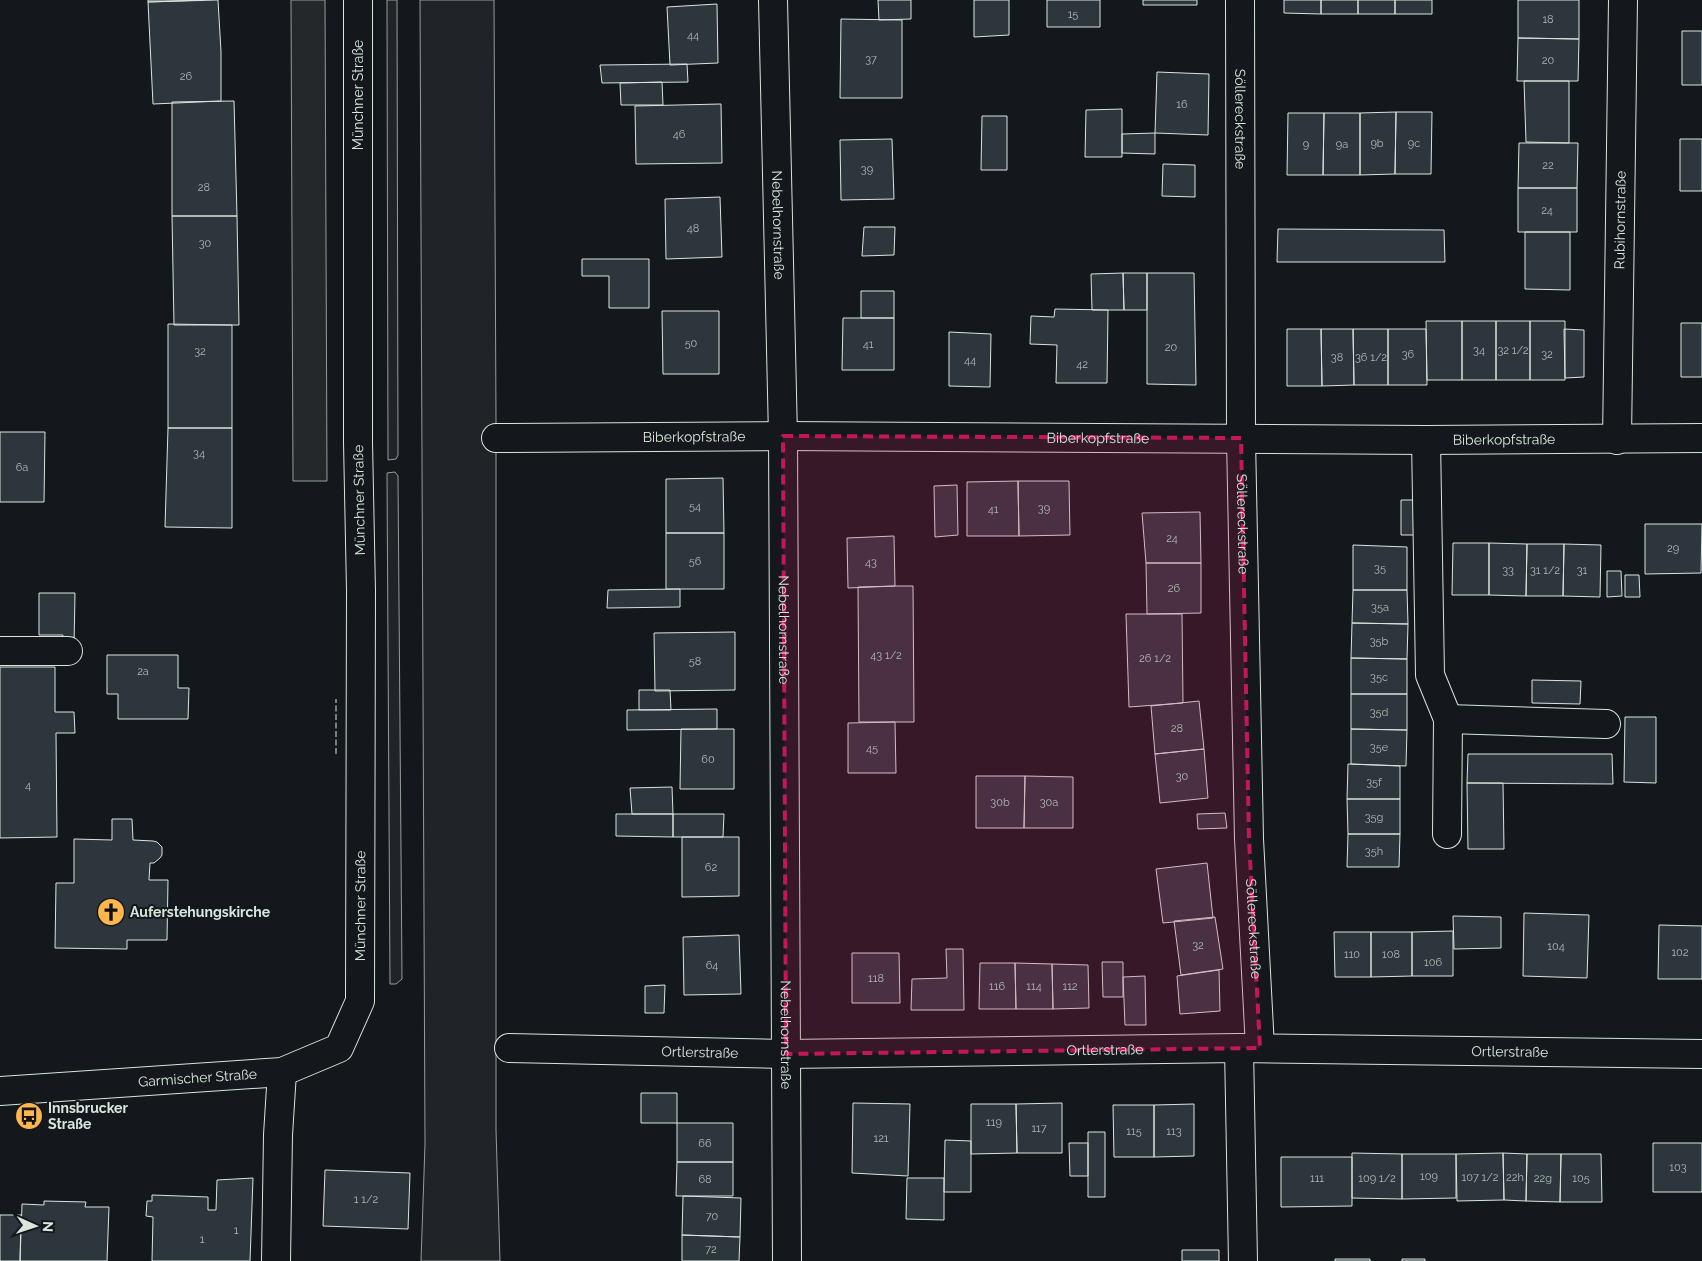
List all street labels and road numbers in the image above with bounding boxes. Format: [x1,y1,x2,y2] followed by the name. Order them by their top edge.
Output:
[350,40,366,150] street label: Münchner Straße
[1232,69,1248,169] street label: Söllereckstraße
[769,170,787,280] street label: Nebelhornstraße
[1611,171,1629,269] street label: Rubihornstraße
[643,428,745,445] street label: Biberkopfstraße
[1047,430,1149,446] street label: Biberkopfstraße
[1453,431,1555,448] street label: Biberkopfstraße
[350,445,368,555] street label: Münchner Straße
[1234,474,1252,574] street label: Söllereckstraße
[776,575,792,684] street label: Nebelhornstraße
[352,851,368,961] street label: Münchner Straße
[1243,878,1264,979] street label: Söllereckstraße
[778,980,794,1089] street label: Nebelhornstraße
[1066,1041,1144,1058] street label: Ortlerstraße
[661,1043,739,1061] street label: Ortlerstraße
[1471,1043,1548,1060] street label: Ortlerstraße
[138,1066,258,1090] street label: Garmischer Straße

